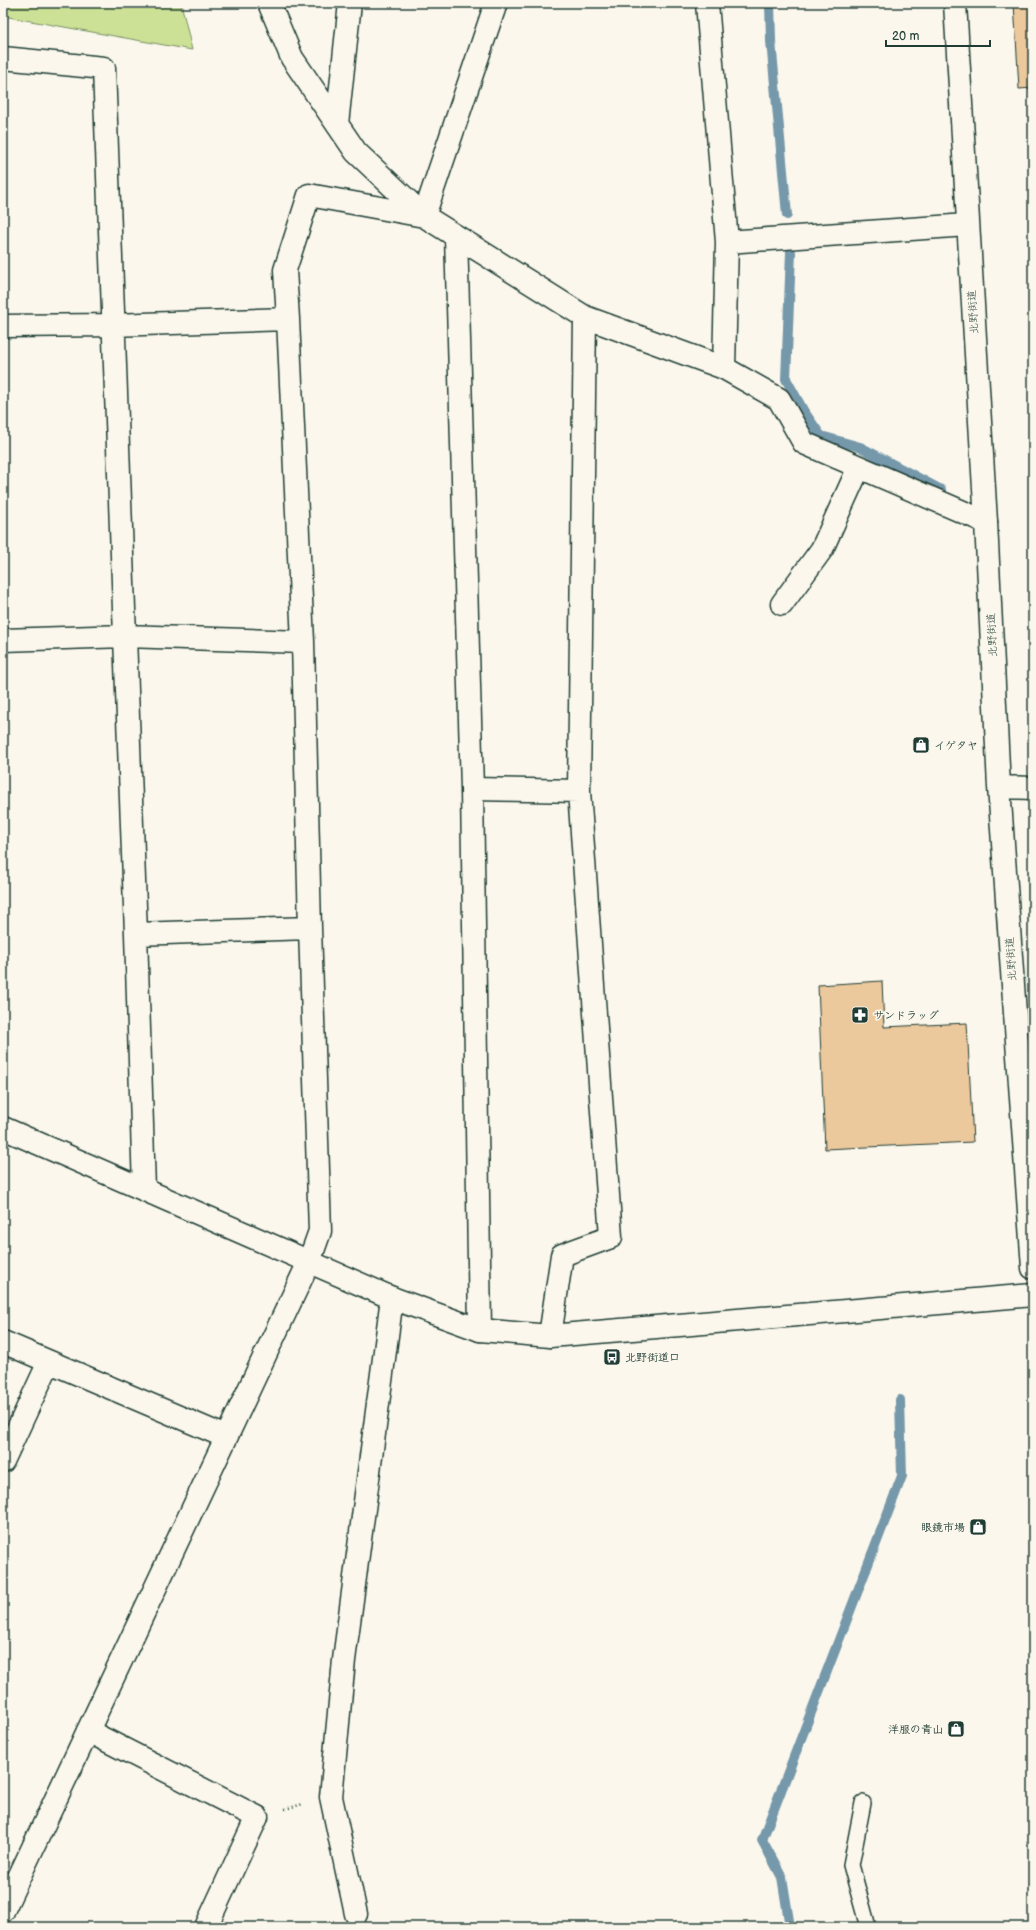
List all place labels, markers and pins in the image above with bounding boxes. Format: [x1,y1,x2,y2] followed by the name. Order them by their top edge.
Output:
[911,735,931,755] shop icon: イゲタヤ
[934,739,978,752] place label: イゲタヤ
[850,1005,870,1025] pharmacy icon: サンドラッグ
[873,1009,939,1022] place label: サンドラッグ
[602,1347,622,1367] bus stop icon: 北野街道口
[625,1351,680,1364] place label: 北野街道口
[968,1517,988,1537] shop icon: 眼鏡市場
[921,1521,965,1534] place label: 眼鏡市場
[946,1719,966,1739] shop icon: 洋服の青山
[888,1723,943,1736] place label: 洋服の青山

